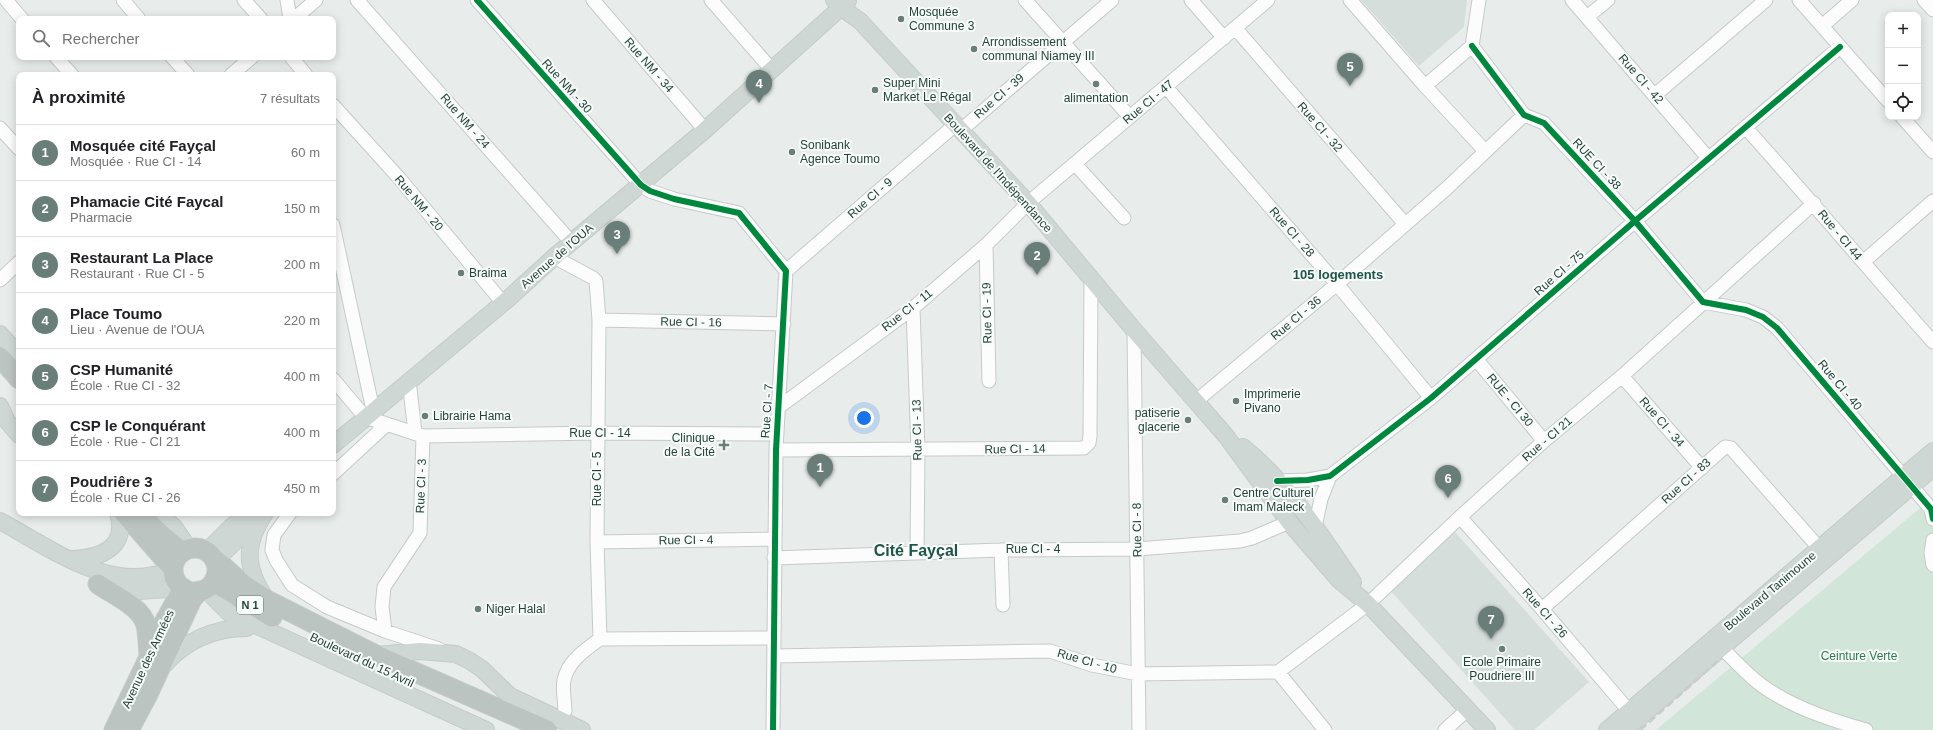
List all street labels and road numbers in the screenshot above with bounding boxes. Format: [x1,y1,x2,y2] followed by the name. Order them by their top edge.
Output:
[621,35,677,96] street label: Rue NM - 34
[1616,51,1667,107] street label: Rue CI - 42
[539,56,595,116] street label: Rue NM - 30
[971,70,1027,121] street label: Rue CI - 39
[1120,77,1176,127] street label: Rue CI - 47
[437,91,493,152] street label: Rue NM - 24
[1295,99,1346,155] street label: Rue CI - 32
[941,111,1055,236] street label: Boulevard de l'Indépendance
[1570,136,1624,193] street label: RUE CI - 38
[392,172,446,234] street label: Rue NM - 20
[845,175,895,221] street label: Rue CI - 9
[1267,204,1318,260] street label: Rue CI - 28
[1815,207,1865,263] street label: Rue - CI 44
[518,221,596,291] street label: Avenue de l'OUA
[1531,247,1587,298] street label: Rue CI - 75
[979,282,995,344] street label: Rue CI - 19
[879,286,935,334] street label: Rue CI - 11
[1268,293,1324,343] street label: Rue CI - 36
[660,314,722,330] street label: Rue CI - 16
[1815,357,1865,413] street label: Rue CI - 40
[1484,371,1536,430] street label: RUE - CI 30
[758,383,776,439] street label: Rue CI - 7
[1637,394,1688,450] street label: Rue CI - 34
[909,399,925,461] street label: Rue CI - 13
[1519,413,1575,464] street label: Rue - CI 21
[569,426,631,440] street label: Rue CI - 14
[984,441,1046,457] street label: Rue CI - 14
[590,451,604,506] street label: Rue CI - 5
[1659,455,1714,507] street label: Rue CI - 83
[413,458,429,514] street label: Rue CI - 3
[1130,502,1144,557] street label: Rue CI - 8
[659,533,714,547] street label: Rue CI - 4
[1006,542,1061,556] street label: Rue CI - 4
[1721,548,1819,634] street label: Boulevard Tanimoune
[1520,585,1571,641] street label: Rue CI - 26
[237,596,263,614] road number: N 1
[119,607,177,711] street label: Avenue des Armées
[308,630,416,690] street label: Boulevard du 15 Avril
[1056,646,1119,676] street label: Rue CI - 10

